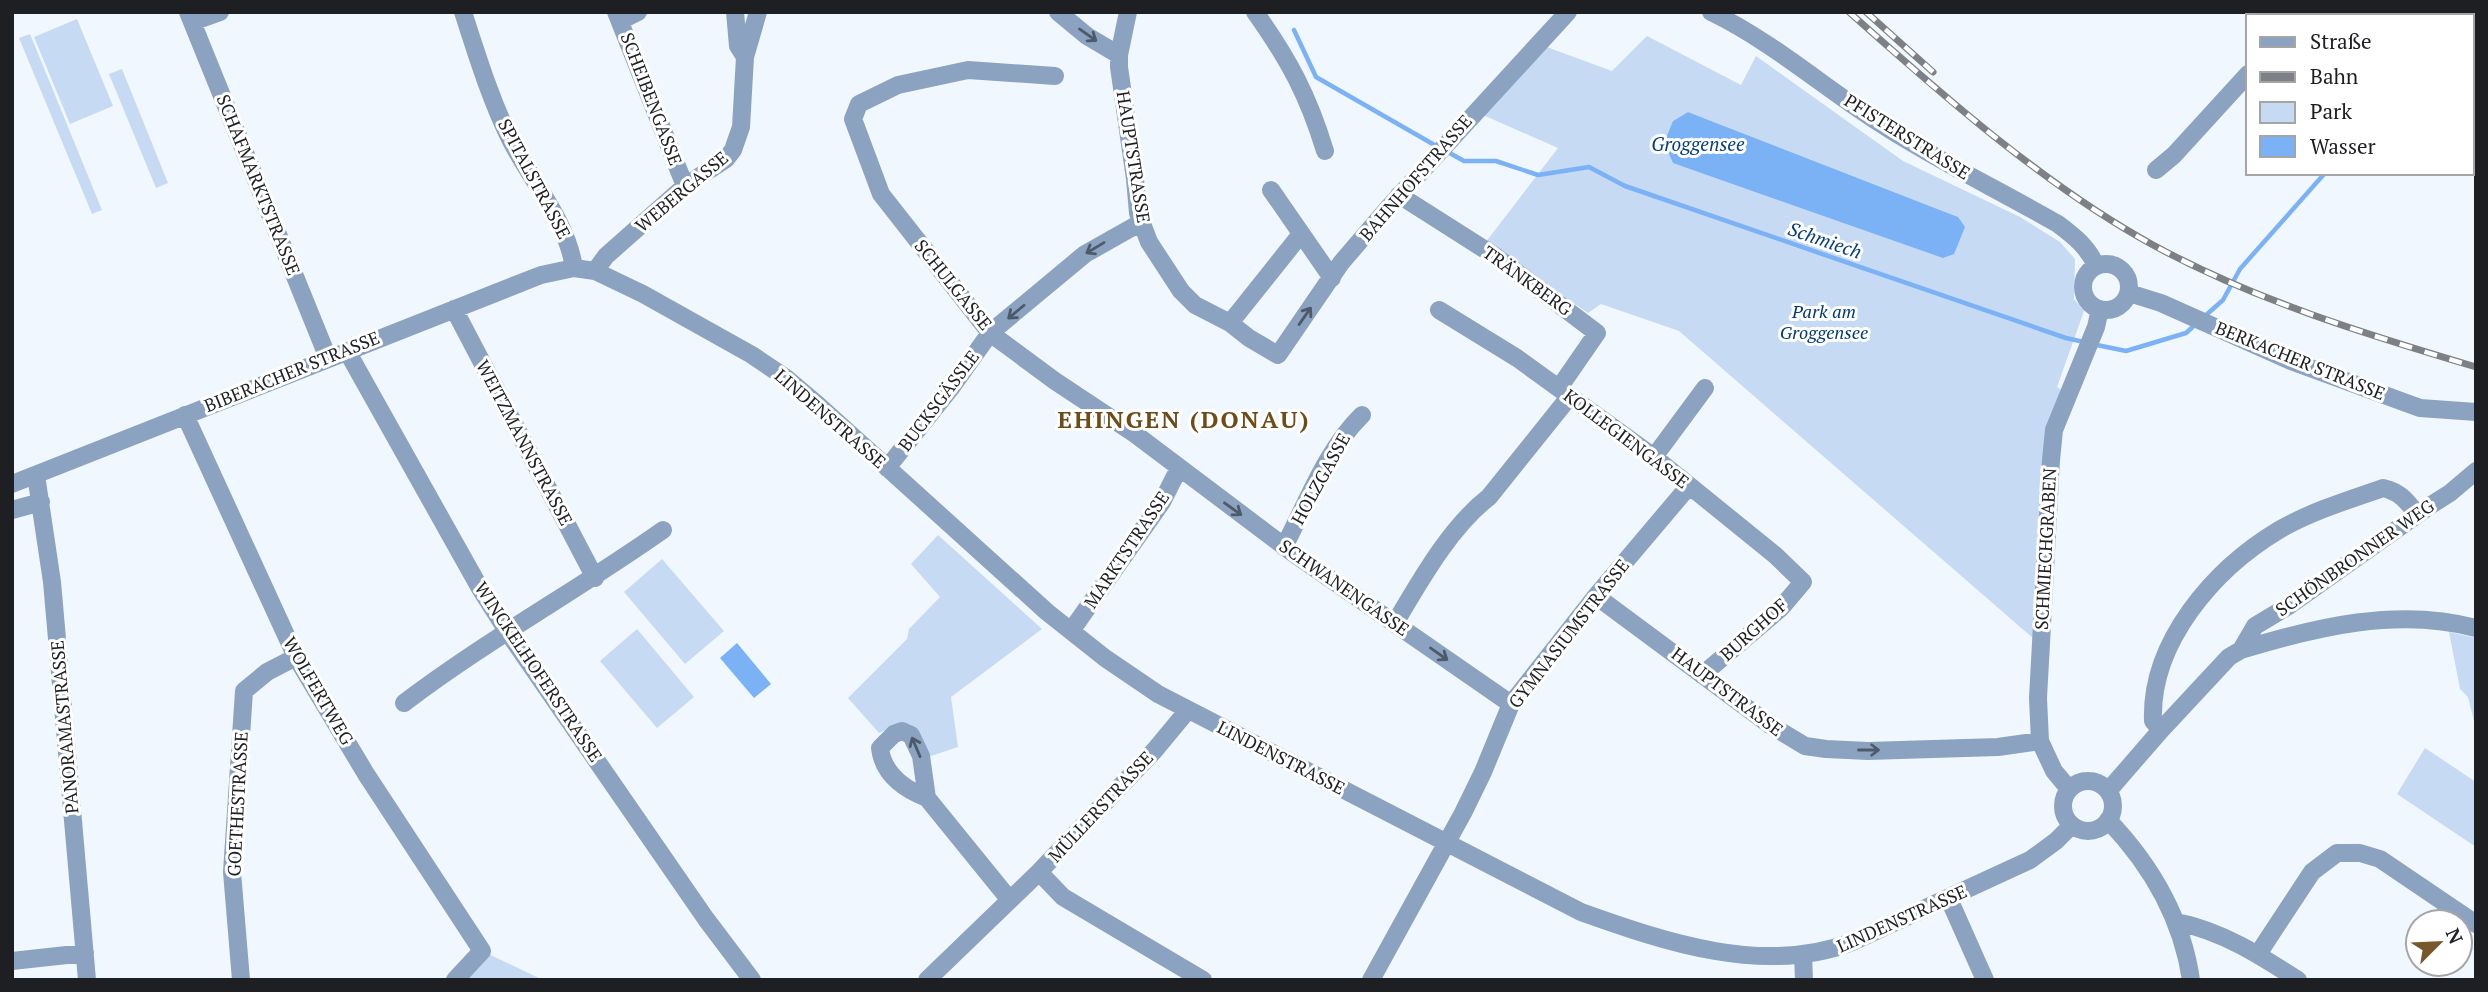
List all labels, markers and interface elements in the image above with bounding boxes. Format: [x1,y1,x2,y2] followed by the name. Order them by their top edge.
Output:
[2246,14,2474,175] legend
[2310,27,2372,55] text: Straße
[1078,28,1097,42] one-way arrow
[616,29,688,168] street label: SCHEIBENGASSE
[2310,62,2359,90] text: Bahn
[1840,88,1975,184] street label: PFISTERSTRASSE
[1112,89,1156,225] street label: HAUPTSTRASSE
[212,91,306,279] street label: SCHAFMARKTSTRASSE
[2310,97,2352,125] text: Park
[1354,109,1477,246] street label: BAHNHOFSTRASSE
[493,114,577,243] street label: SPITALSTRASSE
[1651,131,1745,156] water label: Groggensee
[2310,132,2376,160] text: Wasser
[630,145,733,237] street label: WEBERGASSE
[1785,215,1865,264] water label: Schmiech
[910,234,998,335] street label: SCHULGASSE
[1478,240,1577,321] street label: TRÄNKBERG
[1085,242,1105,256] one-way arrow
[1780,299,1868,344] park label: Park am Groggensee
[1007,303,1025,319] one-way arrow
[1298,307,1312,327] one-way arrow
[2212,315,2389,405] street label: BERKACHER STRASSE
[200,325,383,417] street label: BIBERACHER STRASSE
[892,345,984,456] street label: BUCKSGÄSSLE
[471,356,579,529] street label: WEITZMANNSTRASSE
[770,363,891,473] street label: LINDENSTRASSE
[1559,383,1694,493] street label: KOLLEGIENGASSE
[1058,403,1310,435] district label: EHINGEN (DONAU)
[1285,428,1355,529] street label: HOLZGASSE
[2029,467,2061,631] street label: SCHMIECHGRABEN
[1078,486,1174,613] street label: MARKTSTRASSE
[2270,493,2439,621] street label: SCHÖNBRONNER WEG
[1223,502,1242,517] one-way arrow
[1275,533,1414,641] street label: SCHWANENGASSE
[1502,554,1634,713] street label: GYMNASIUMSTRASSE
[469,577,608,766] street label: WINCKELHOFERSTRASSE
[1715,593,1792,666] street label: BURGHOF
[278,632,360,749] street label: WOLFERTWEG
[44,639,84,815] street label: PANORAMASTRASSE
[1667,641,1788,741] street label: HAUPTSTRASSE
[1429,647,1448,661] one-way arrow
[1214,715,1349,800] street label: LINDENSTRASSE
[221,731,253,877] street label: GOETHESTRASSE
[909,737,922,759] one-way arrow
[1857,743,1880,757] one-way arrow
[1042,746,1158,867] street label: MÜLLERSTRASSE
[1833,879,1970,958] street label: LINDENSTRASSE
[2404,908,2474,978] north arrow
[2441,924,2470,948] text: N

